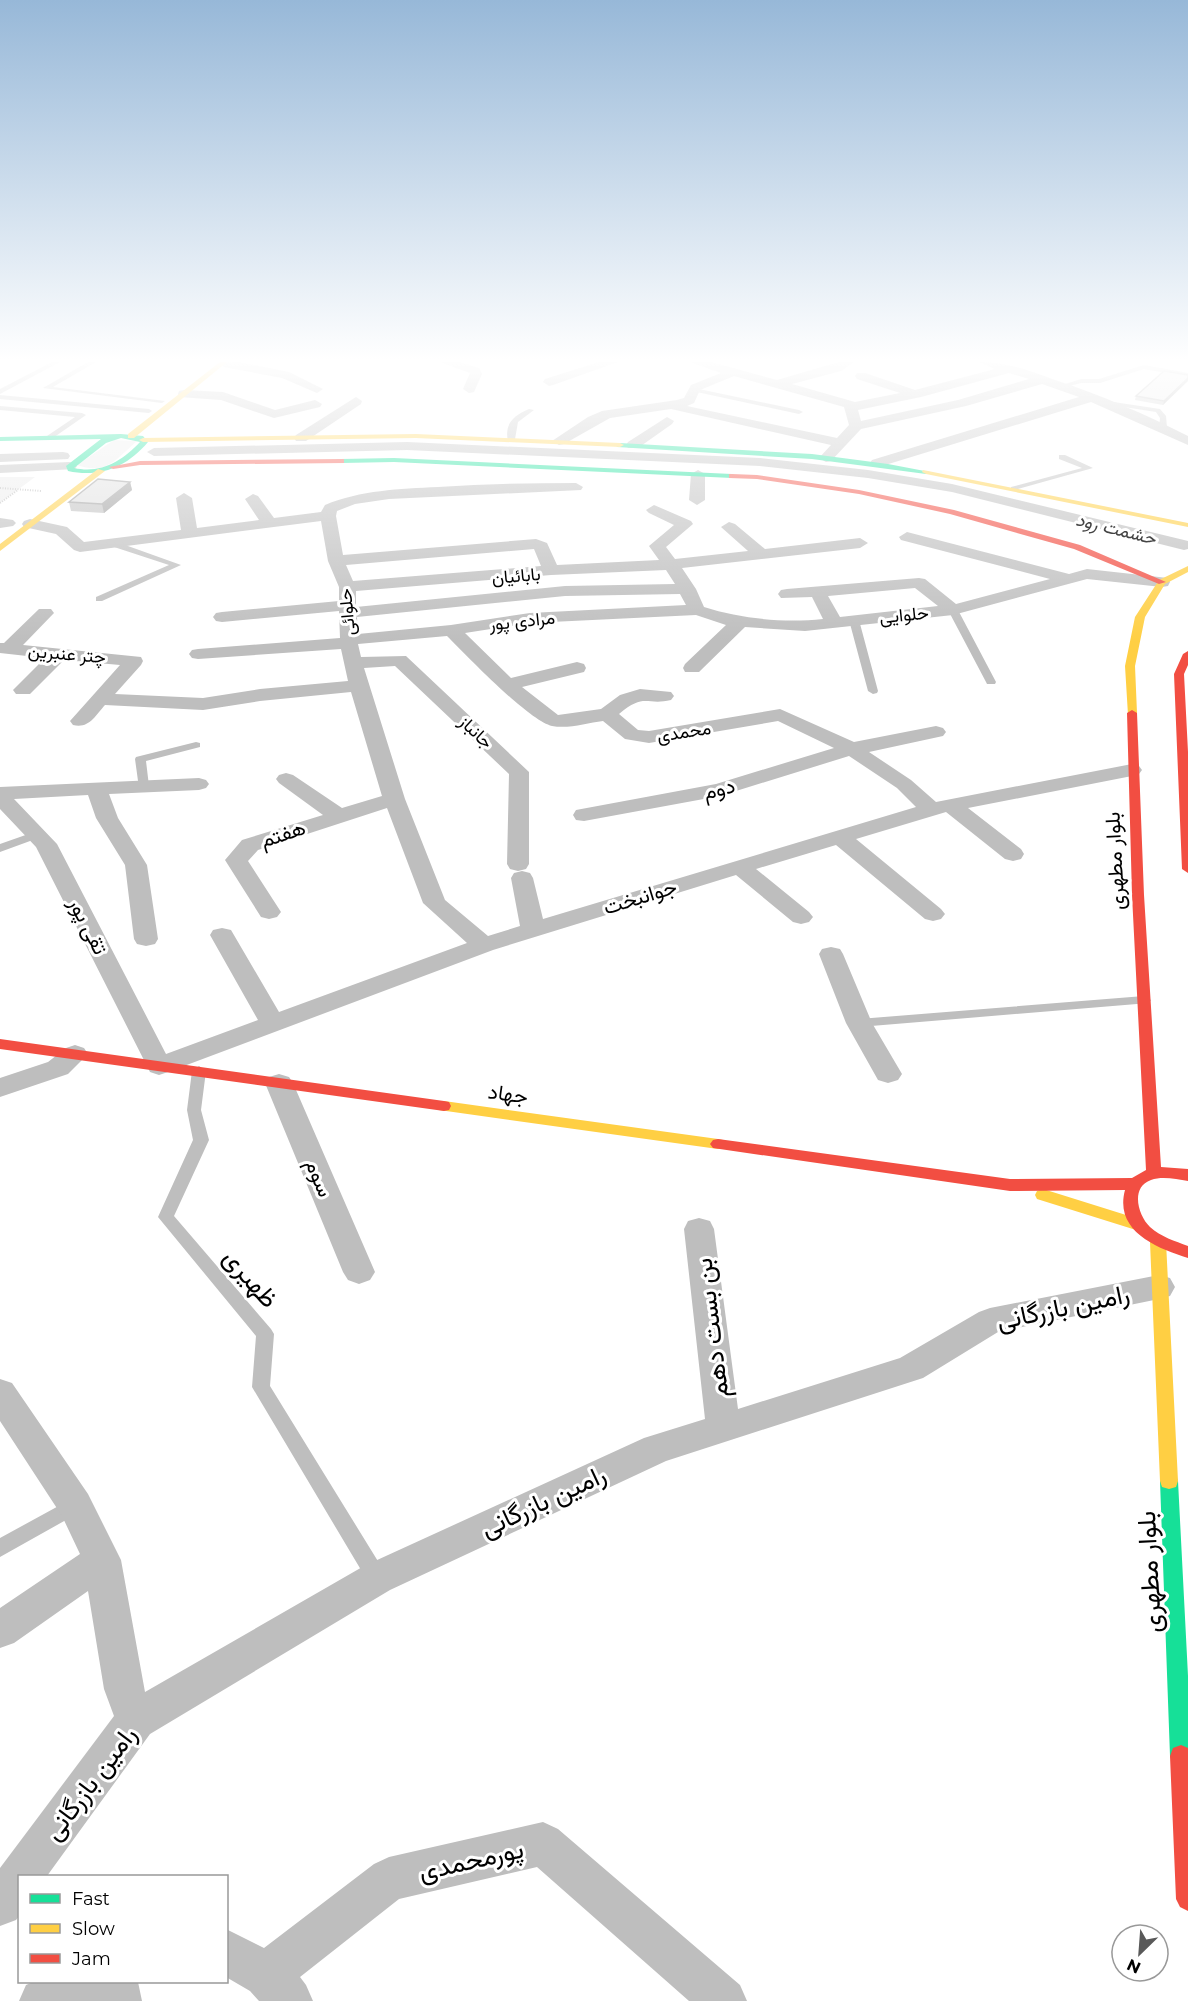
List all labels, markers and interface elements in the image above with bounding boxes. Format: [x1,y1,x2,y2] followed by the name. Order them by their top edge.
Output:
[1074,508,1159,550] water label: حشمت رود
[491,563,541,589] street label: بابائیان
[334,588,360,636] street label: حلوائی
[878,601,930,629] street label: حلوایی
[487,607,556,637] street label: مرادی پور
[27,640,107,669] street label: چتر عنبرین
[453,710,498,753] street label: جانباز
[655,717,713,747] street label: محمدی
[700,773,738,806] street label: دوم
[1099,811,1131,911] street label: بلوار مطهری
[257,815,309,854] street label: هفتم
[600,874,680,920] street label: جوانبخت
[61,892,113,959] street label: تقی پور
[486,1078,530,1110] street label: جهاد
[299,1155,338,1201] street label: سوم
[216,1242,286,1314] street label: ظهیری
[687,1256,736,1400] street label: بن بست دهم
[994,1277,1132,1337] street label: رامین بازرگانی
[475,1458,611,1544] street label: رامین بازرگانی
[1130,1510,1168,1634] street label: بلوار مطهری
[37,1719,143,1847] street label: رامین بازرگانی
[415,1832,527,1890] street label: پورمحمدی
[18,1875,228,1983] legend
[72,1888,110,1910] text: Fast
[72,1918,115,1940] text: Slow
[1110,1923,1170,1983] north arrow
[71,1948,111,1970] text: Jam
[1124,1955,1144,1977] text: N

